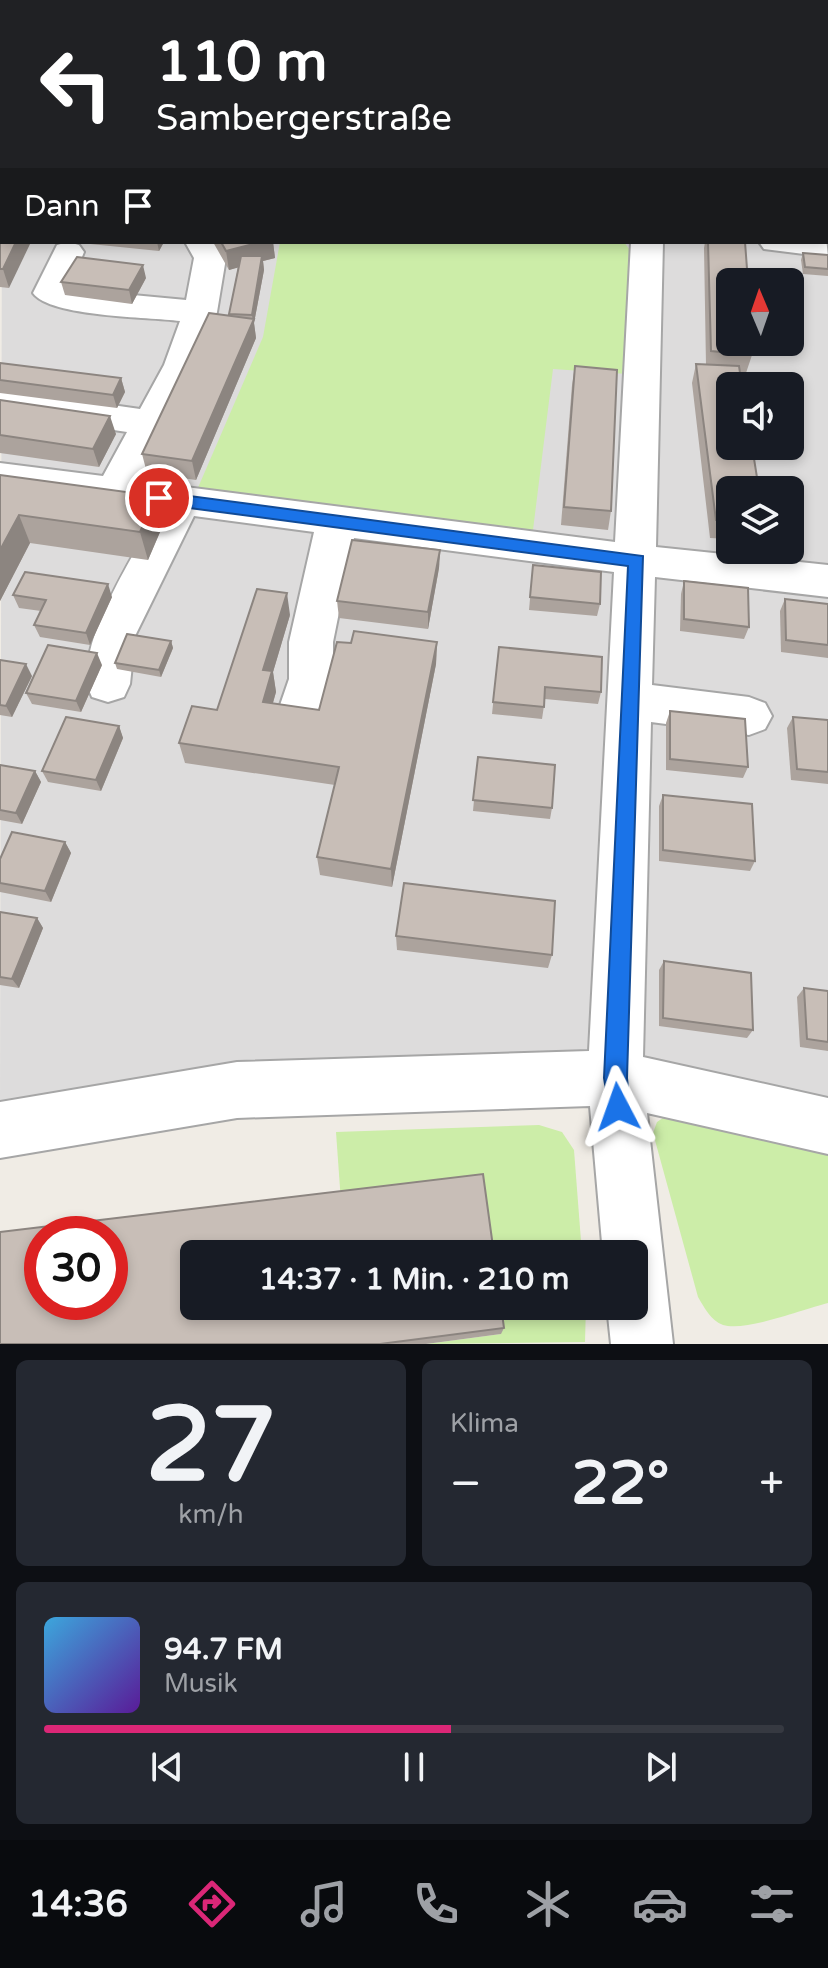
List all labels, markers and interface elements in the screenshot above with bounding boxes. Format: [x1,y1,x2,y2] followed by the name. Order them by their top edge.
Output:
[156,29,327,96] text: 110 m
[24,32,128,136] icon: left
[156,97,452,140] text: Sambergerstraße
[116,184,160,228] icon: arrive
[24,188,100,225] text: Dann
[716,268,804,356] north arrow
[716,268,804,564] map controls
[716,372,804,460] button: sound
[125,464,193,532] pin
[137,476,181,520] icon: arrive
[716,476,804,564] button: layers
[576,1065,660,1149] position arrow
[24,1216,128,1320] speed limit sign: 30
[259,1261,569,1298] text: 14:37 · 1 Min. · 210 m
[146,1384,276,1509] text: 27
[450,1408,519,1439] text: Klima
[571,1448,669,1520] text: 22°
[450,1458,481,1511] text: −
[759,1458,784,1511] text: +
[178,1499,244,1530] text: km/h
[164,1631,283,1668] text: 94.7 FM
[164,1668,238,1699] text: Musik
[145,1745,189,1789] icon: previous
[392,1745,436,1789] icon: pause
[639,1745,683,1789] icon: next
[184,1876,240,1932] icon: directions
[296,1876,352,1932] icon: music
[408,1876,464,1932] icon: phone
[520,1876,576,1932] icon: climate
[632,1876,688,1932] icon: car
[744,1876,800,1932] icon: filters
[28,1883,128,1926] text: 14:36

